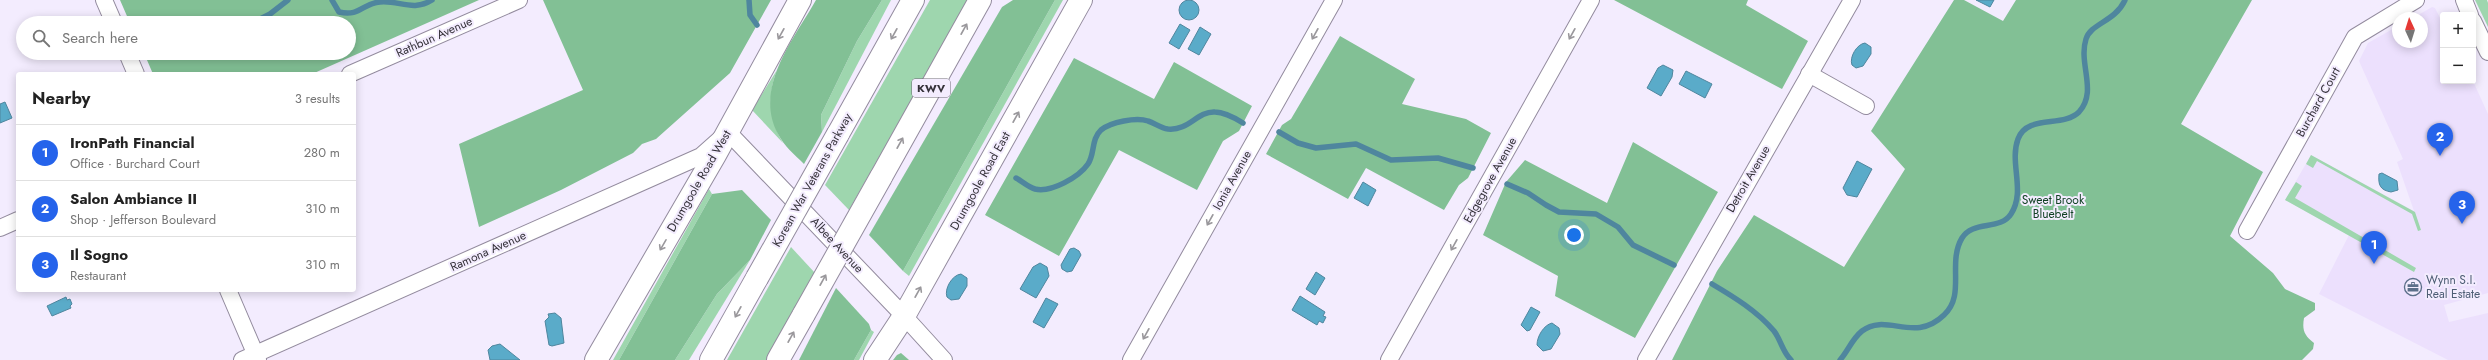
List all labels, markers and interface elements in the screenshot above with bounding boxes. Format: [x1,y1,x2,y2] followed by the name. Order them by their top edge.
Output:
[393,12,475,62] street label: Rathbun Avenue
[2392,12,2428,48] north arrow
[2440,12,2476,84] map controls
[2440,12,2476,48] button: +
[16,16,356,60] search box
[960,23,968,35] one-way arrow
[30,27,52,49] icon: search
[62,27,138,49] text: Search here
[777,28,785,40] one-way arrow
[889,28,897,40] one-way arrow
[1310,28,1318,40] one-way arrow
[1567,28,1575,40] one-way arrow
[2440,48,2476,84] button: −
[2291,64,2345,140] street label: Burchard Court
[912,79,950,97] road number: KWV
[32,86,90,110] text: Nearby
[295,89,340,108] text: 3 results
[768,109,857,250] street label: Korean War Veterans Parkway
[1012,111,1020,123] one-way arrow
[2427,123,2453,156] pin: 2
[663,127,736,235] street label: Drumgoole Road West
[945,128,1015,233] street label: Drumgoole Road East
[70,132,194,154] text: IronPath Financial
[1459,134,1521,226] street label: Edgegrove Avenue
[897,137,904,149] one-way arrow
[1722,142,1774,216] street label: Detroit Avenue
[42,143,48,162] text: 1
[304,143,340,162] text: 280 m
[1208,147,1256,213] street label: Ionia Avenue
[70,154,200,173] text: Office · Burchard Court
[70,188,197,210] text: Salon Ambiance II
[2022,191,2085,223] park label: Sweet Brook Bluebelt
[2449,191,2475,224] pin: 3
[41,199,49,218] text: 2
[305,199,340,218] text: 310 m
[70,210,216,229] text: Shop · Jefferson Boulevard
[806,213,868,277] street label: Albee Avenue
[1205,214,1213,226] one-way arrow
[1564,225,1584,245] your location
[447,226,529,276] street label: Ramona Avenue
[2361,231,2387,264] pin: 1
[658,239,666,251] one-way arrow
[1449,239,1457,251] one-way arrow
[70,244,128,266] text: Il Sogno
[41,255,49,274] text: 3
[305,255,340,274] text: 310 m
[70,266,126,285] text: Restaurant
[2426,271,2480,303] place label: Wynn S.I. Real Estate
[819,274,827,286] one-way arrow
[2403,277,2423,297] office icon: Wynn S.I. Real Estate
[914,286,922,298] one-way arrow
[733,306,741,318] one-way arrow
[1141,328,1149,340] one-way arrow
[788,331,795,343] one-way arrow

